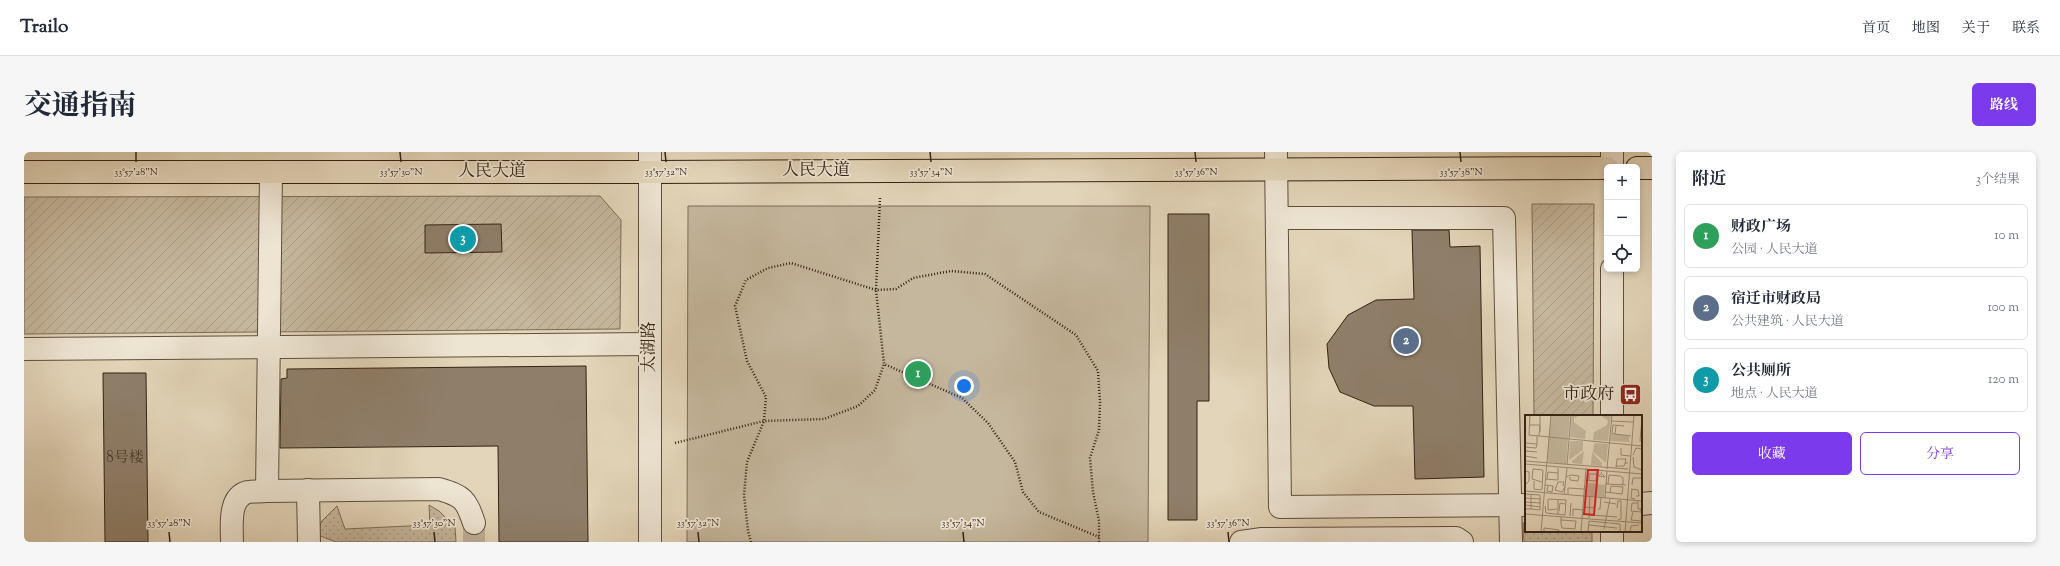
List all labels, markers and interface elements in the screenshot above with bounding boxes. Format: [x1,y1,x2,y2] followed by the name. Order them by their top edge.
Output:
[20,14,68,41] text: Trailo
[1862,19,1890,39] text: 首页
[1912,19,1940,39] text: 地图
[1962,19,1990,39] text: 关于
[2012,19,2040,39] text: 联系
[1972,83,2036,126] button: 路线
[24,87,136,127] text: 交通指南
[782,159,850,183] street label: 人民大道
[458,160,526,184] street label: 人民大道
[1604,164,1640,272] map controls
[1604,164,1640,200] button: +
[114,165,158,180] text: 33°57'28"N
[380,165,422,180] text: 33°57'30"N
[645,165,687,180] text: 33°57'32"N
[910,165,952,180] text: 33°57'34"N
[1175,165,1217,180] text: 33°57'36"N
[1440,165,1482,180] text: 33°57'38"N
[1692,168,1726,192] text: 附近
[1976,171,2020,189] text: 3个结果
[1604,200,1640,236] button: −
[1731,217,1791,238] text: 财政广场
[450,224,476,254] pin: 3
[1704,227,1708,245] text: 1
[1994,227,2019,245] text: 10 m
[1604,236,1640,272] button: locate
[1731,241,1818,259] text: 公园 · 人民大道
[1731,289,1821,310] text: 宿迁市财政局
[1703,299,1709,317] text: 2
[1987,299,2019,317] text: 100 m
[1731,313,1844,331] text: 公共建筑 · 人民大道
[638,322,662,373] street label: 太湖路
[1393,326,1419,356] pin: 2
[905,359,931,389] pin: 1
[1731,361,1791,382] text: 公共厕所
[1703,371,1709,389] text: 3
[1988,371,2019,389] text: 120 m
[954,376,974,396] your location
[1617,382,1643,408] bus stop icon: 市政府
[1563,383,1614,407] place label: 市政府
[1731,385,1818,403] text: 地点 · 人民大道
[1525,415,1642,532] inset map
[1692,432,1852,475] button: 收藏
[1860,432,2020,475] button: 分享
[106,448,144,469] house number: 8号楼
[147,516,191,531] text: 33°57'28"N
[413,516,455,531] text: 33°57'30"N
[677,516,719,531] text: 33°57'32"N
[942,516,984,531] text: 33°57'34"N
[1207,516,1249,531] text: 33°57'36"N

